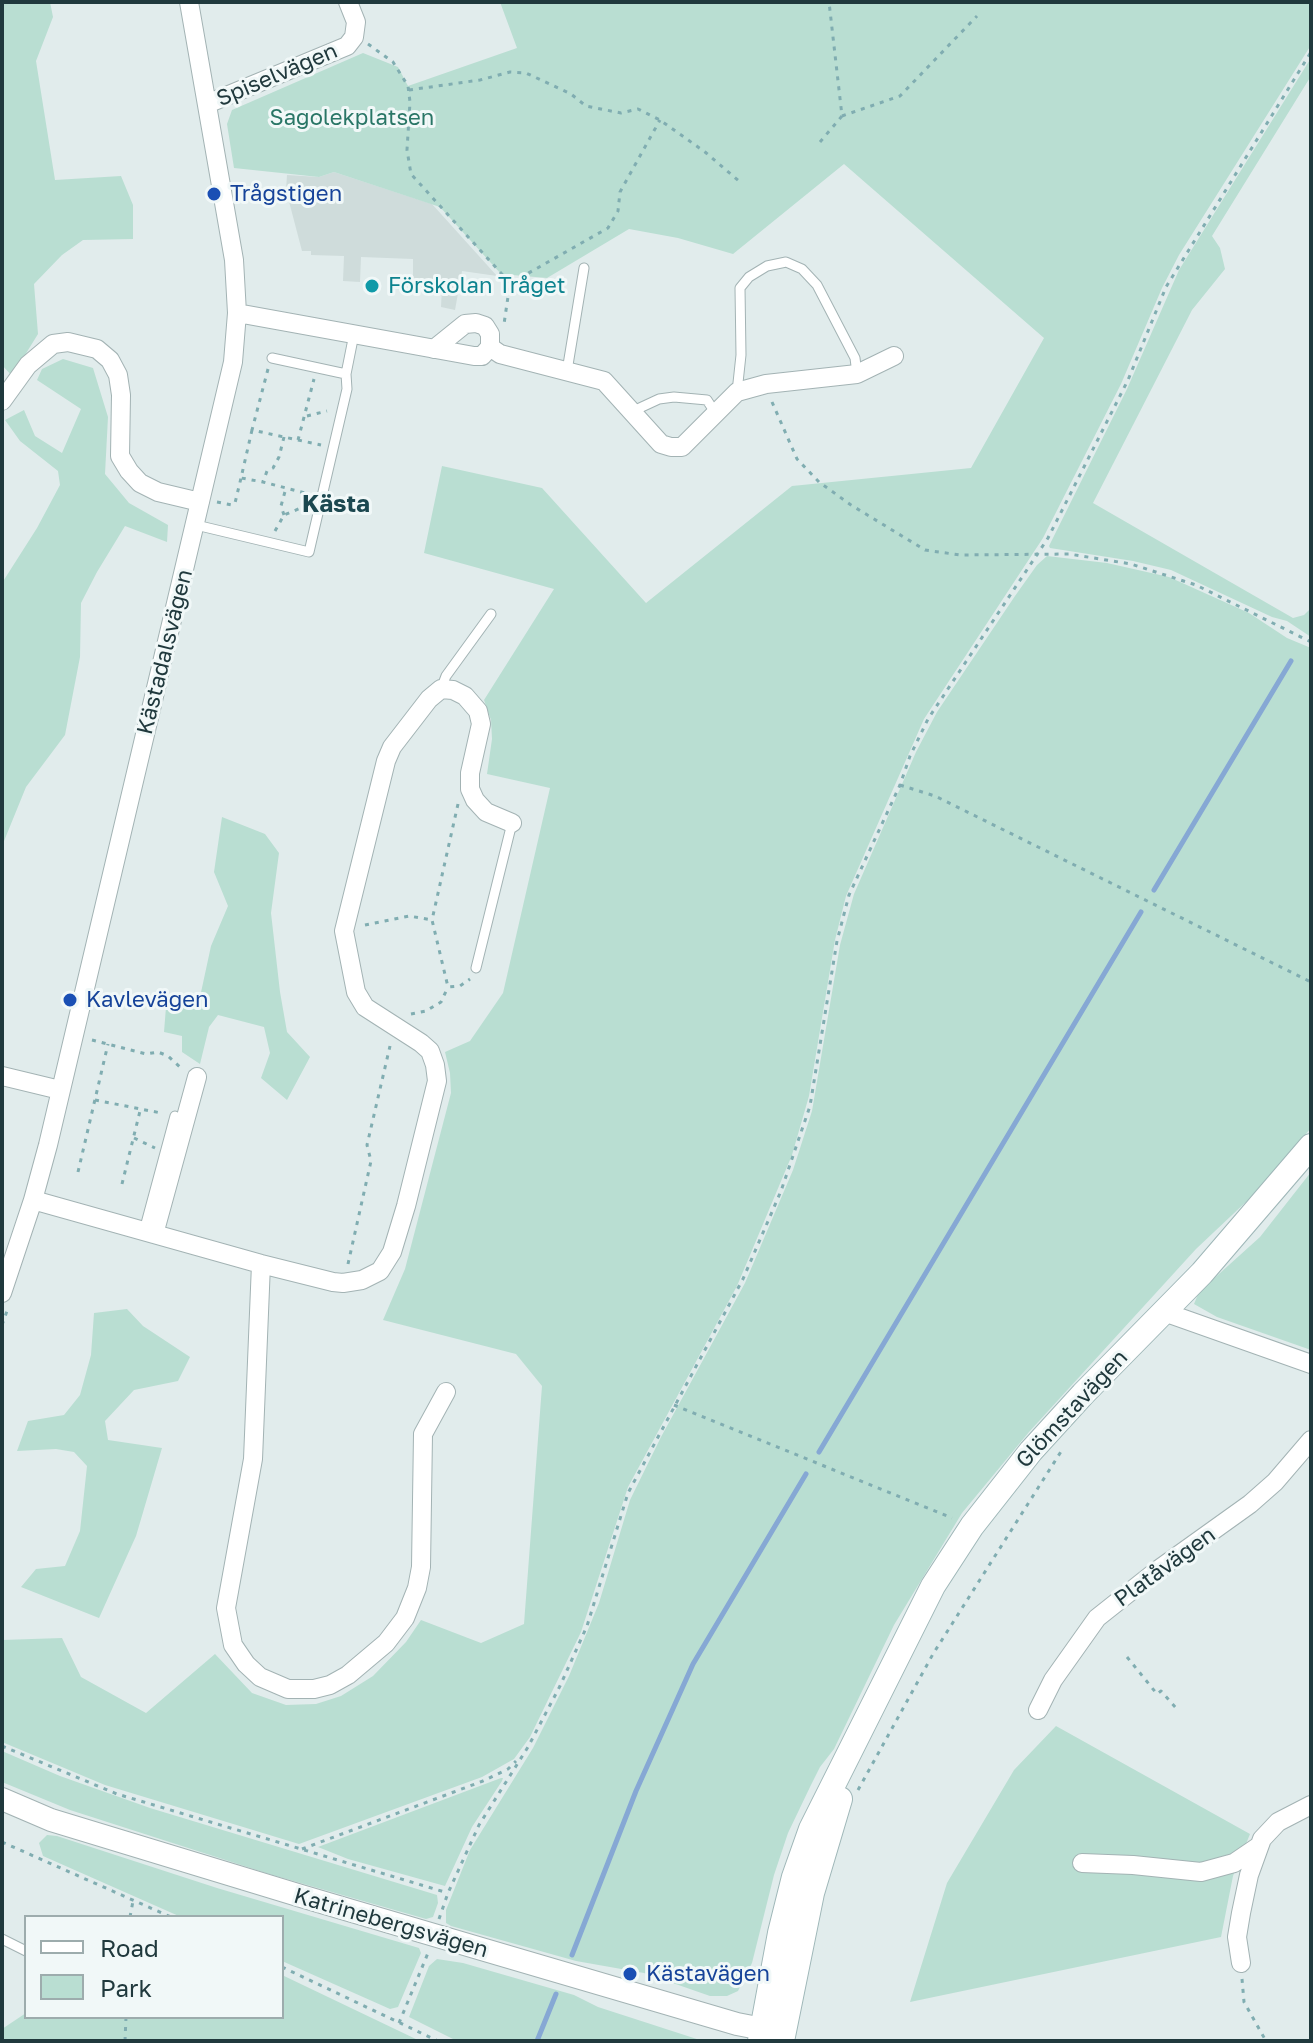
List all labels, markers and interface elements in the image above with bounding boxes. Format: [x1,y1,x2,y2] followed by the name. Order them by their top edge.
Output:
[213,38,341,112] street label: Spiselvägen
[270,105,434,131] park label: Sagolekplatsen
[230,181,342,207] place label: Trågstigen
[205,185,223,203] marker: Trågstigen
[388,273,566,299] place label: Förskolan Tråget
[363,277,381,295] marker: Förskolan Tråget
[302,490,370,518] district label: Kästa
[132,567,198,737] street label: Kästadalsvägen
[86,987,209,1013] place label: Kavlevägen
[61,991,79,1009] marker: Kavlevägen
[1011,1345,1133,1473] street label: Glömstavägen
[1109,1521,1221,1613] street label: Platåvägen
[291,1883,491,1963] street label: Katrinebergsvägen
[24,1915,284,2019] legend
[100,1933,159,1962] text: Road
[646,1961,770,1987] place label: Kästavägen
[621,1965,639,1983] marker: Kästavägen
[100,1973,152,2002] text: Park

